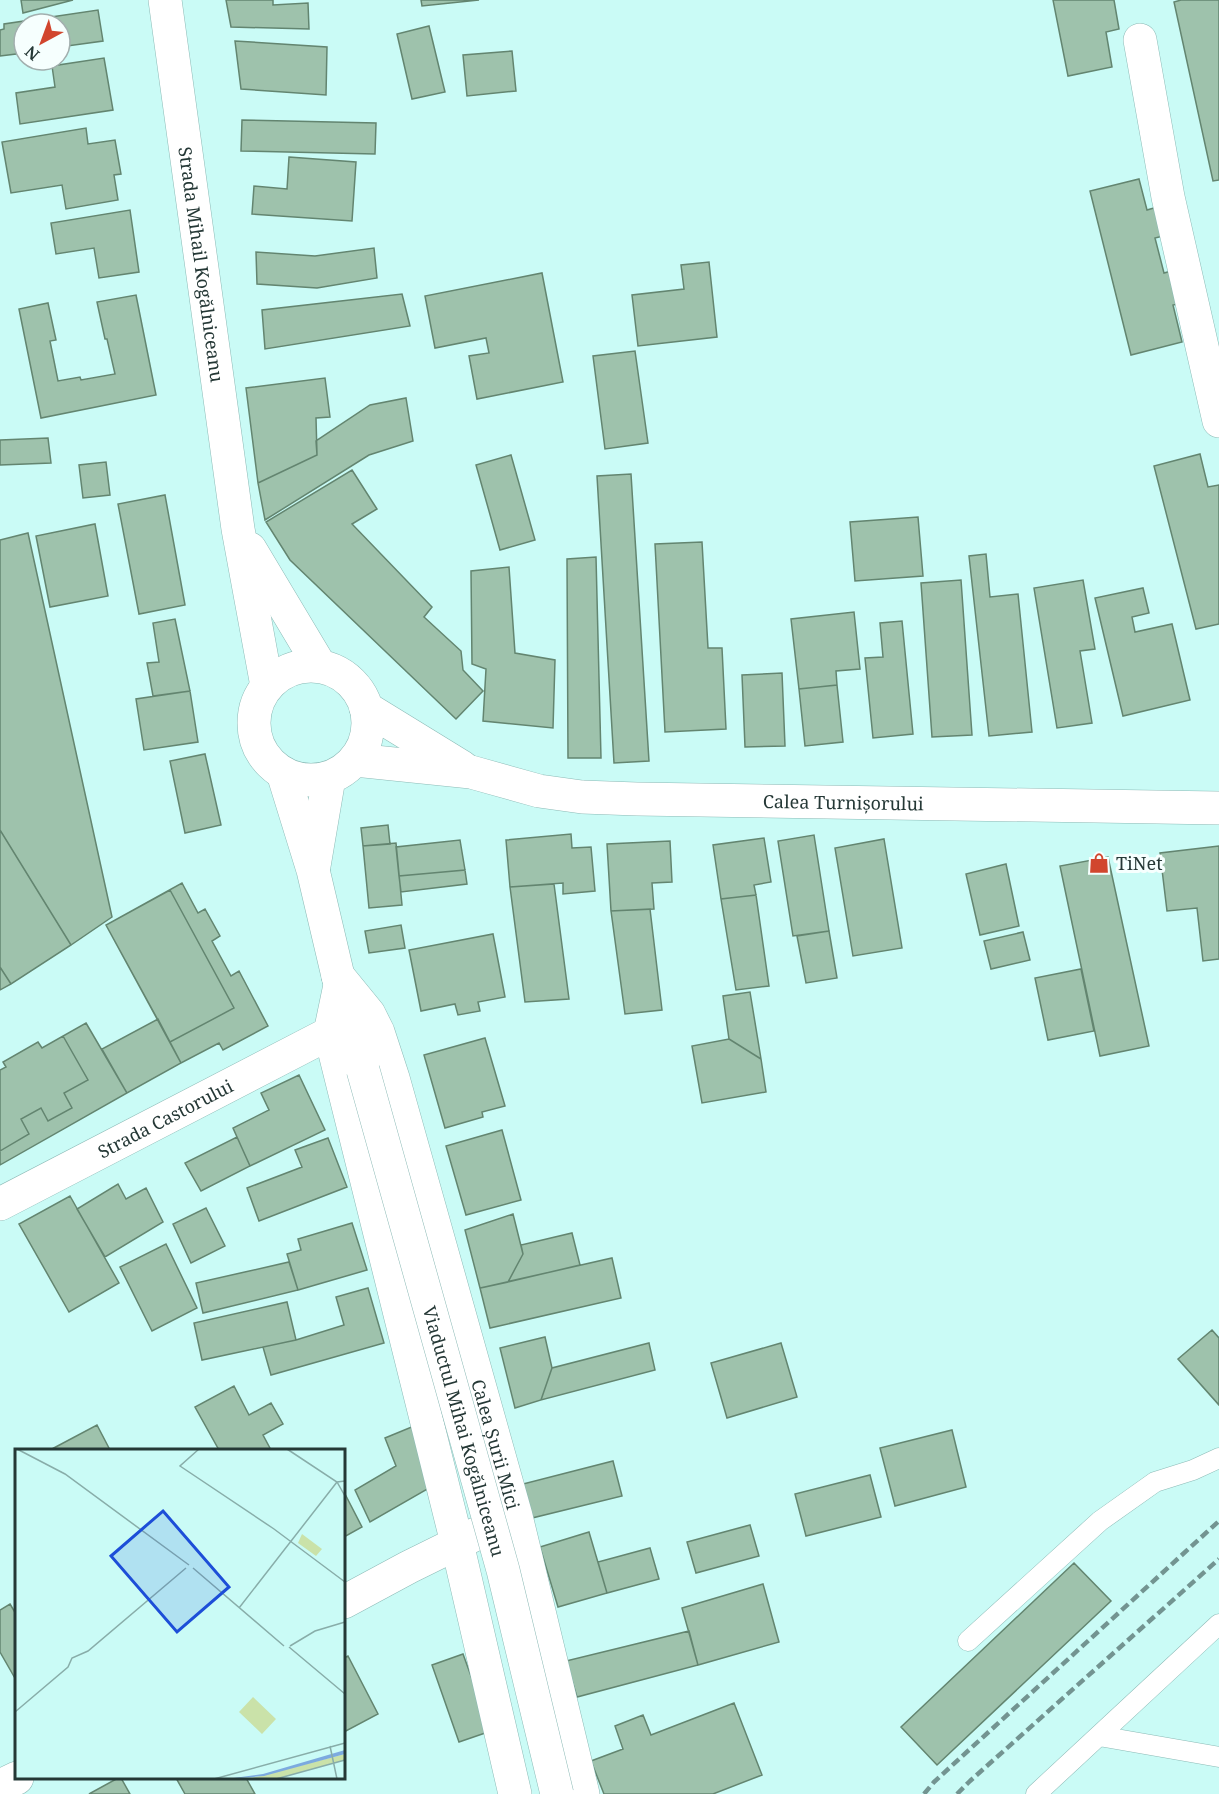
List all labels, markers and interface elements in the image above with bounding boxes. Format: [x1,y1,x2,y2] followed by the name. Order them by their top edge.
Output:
[12,12,72,72] north arrow
[20,41,44,66] text: N
[173,145,230,384] street label: Strada Mihail Kogălniceanu
[763,789,924,815] street label: Calea Turnișorului
[1087,851,1111,875] shop icon: TiNet
[1116,851,1163,875] place label: TiNet
[93,1073,237,1163] street label: Strada Castorului
[418,1303,511,1560] street label: Viaductul Mihai Kogălniceanu
[466,1376,526,1512] street label: Calea Șurii Mici
[15,1449,345,1779] inset map

